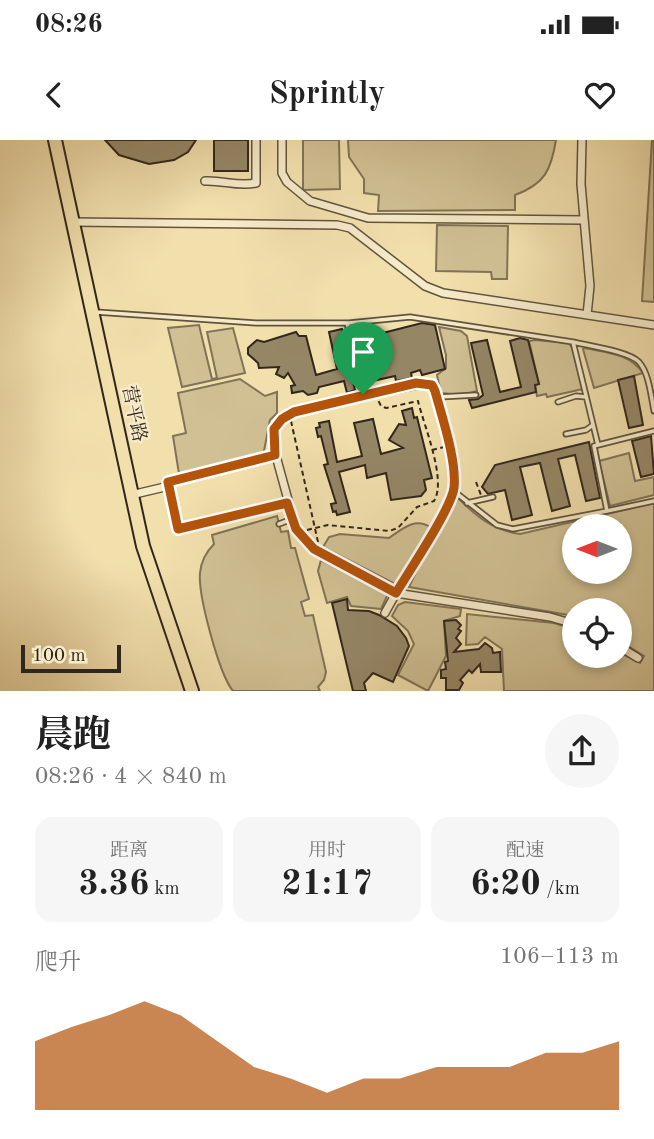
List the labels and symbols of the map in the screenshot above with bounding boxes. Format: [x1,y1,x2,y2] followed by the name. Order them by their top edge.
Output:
[333,322,393,394] pin
[118,384,150,444] street label: 营平路
[562,514,632,584] north arrow
[21,642,121,674] scale bar

